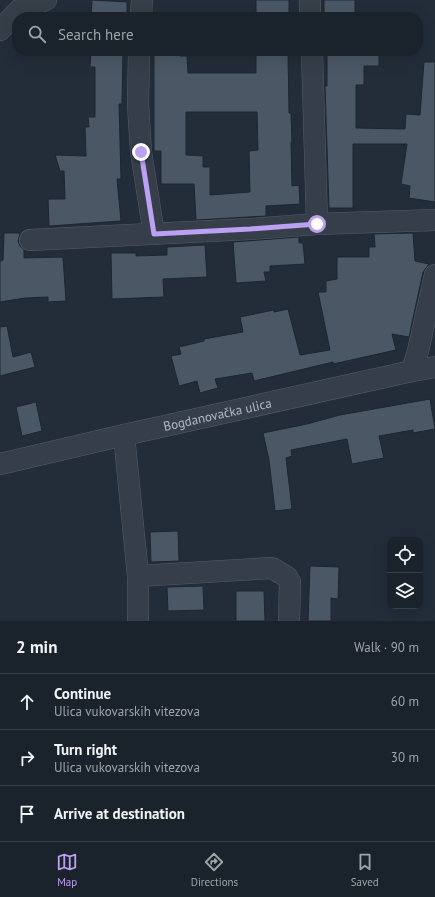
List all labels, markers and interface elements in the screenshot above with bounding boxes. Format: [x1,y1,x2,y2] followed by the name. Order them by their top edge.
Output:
[12,12,423,56] search box
[26,23,48,45] icon: search
[58,25,134,44] text: Search here
[132,143,150,161] route end
[308,215,326,233] route start
[162,394,273,435] street label: Bogdanovačka ulica
[387,537,423,609] map controls
[387,537,423,573] button: locate
[387,573,423,609] button: layers
[16,636,57,658] text: 2 min
[354,639,419,656] text: Walk · 90 m
[54,684,111,703] text: Continue
[16,691,38,713] icon: ahead
[391,693,419,710] text: 60 m
[54,703,200,720] text: Ulica vukovarskih vitezova
[54,740,117,759] text: Turn right
[16,747,38,769] icon: right
[391,749,419,766] text: 30 m
[54,759,200,776] text: Ulica vukovarskih vitezova
[16,803,38,825] icon: arrive
[54,804,185,823] text: Arrive at destination
[56,851,78,889] tab: Map
[191,851,238,889] tab: Directions
[351,851,379,889] tab: Saved

